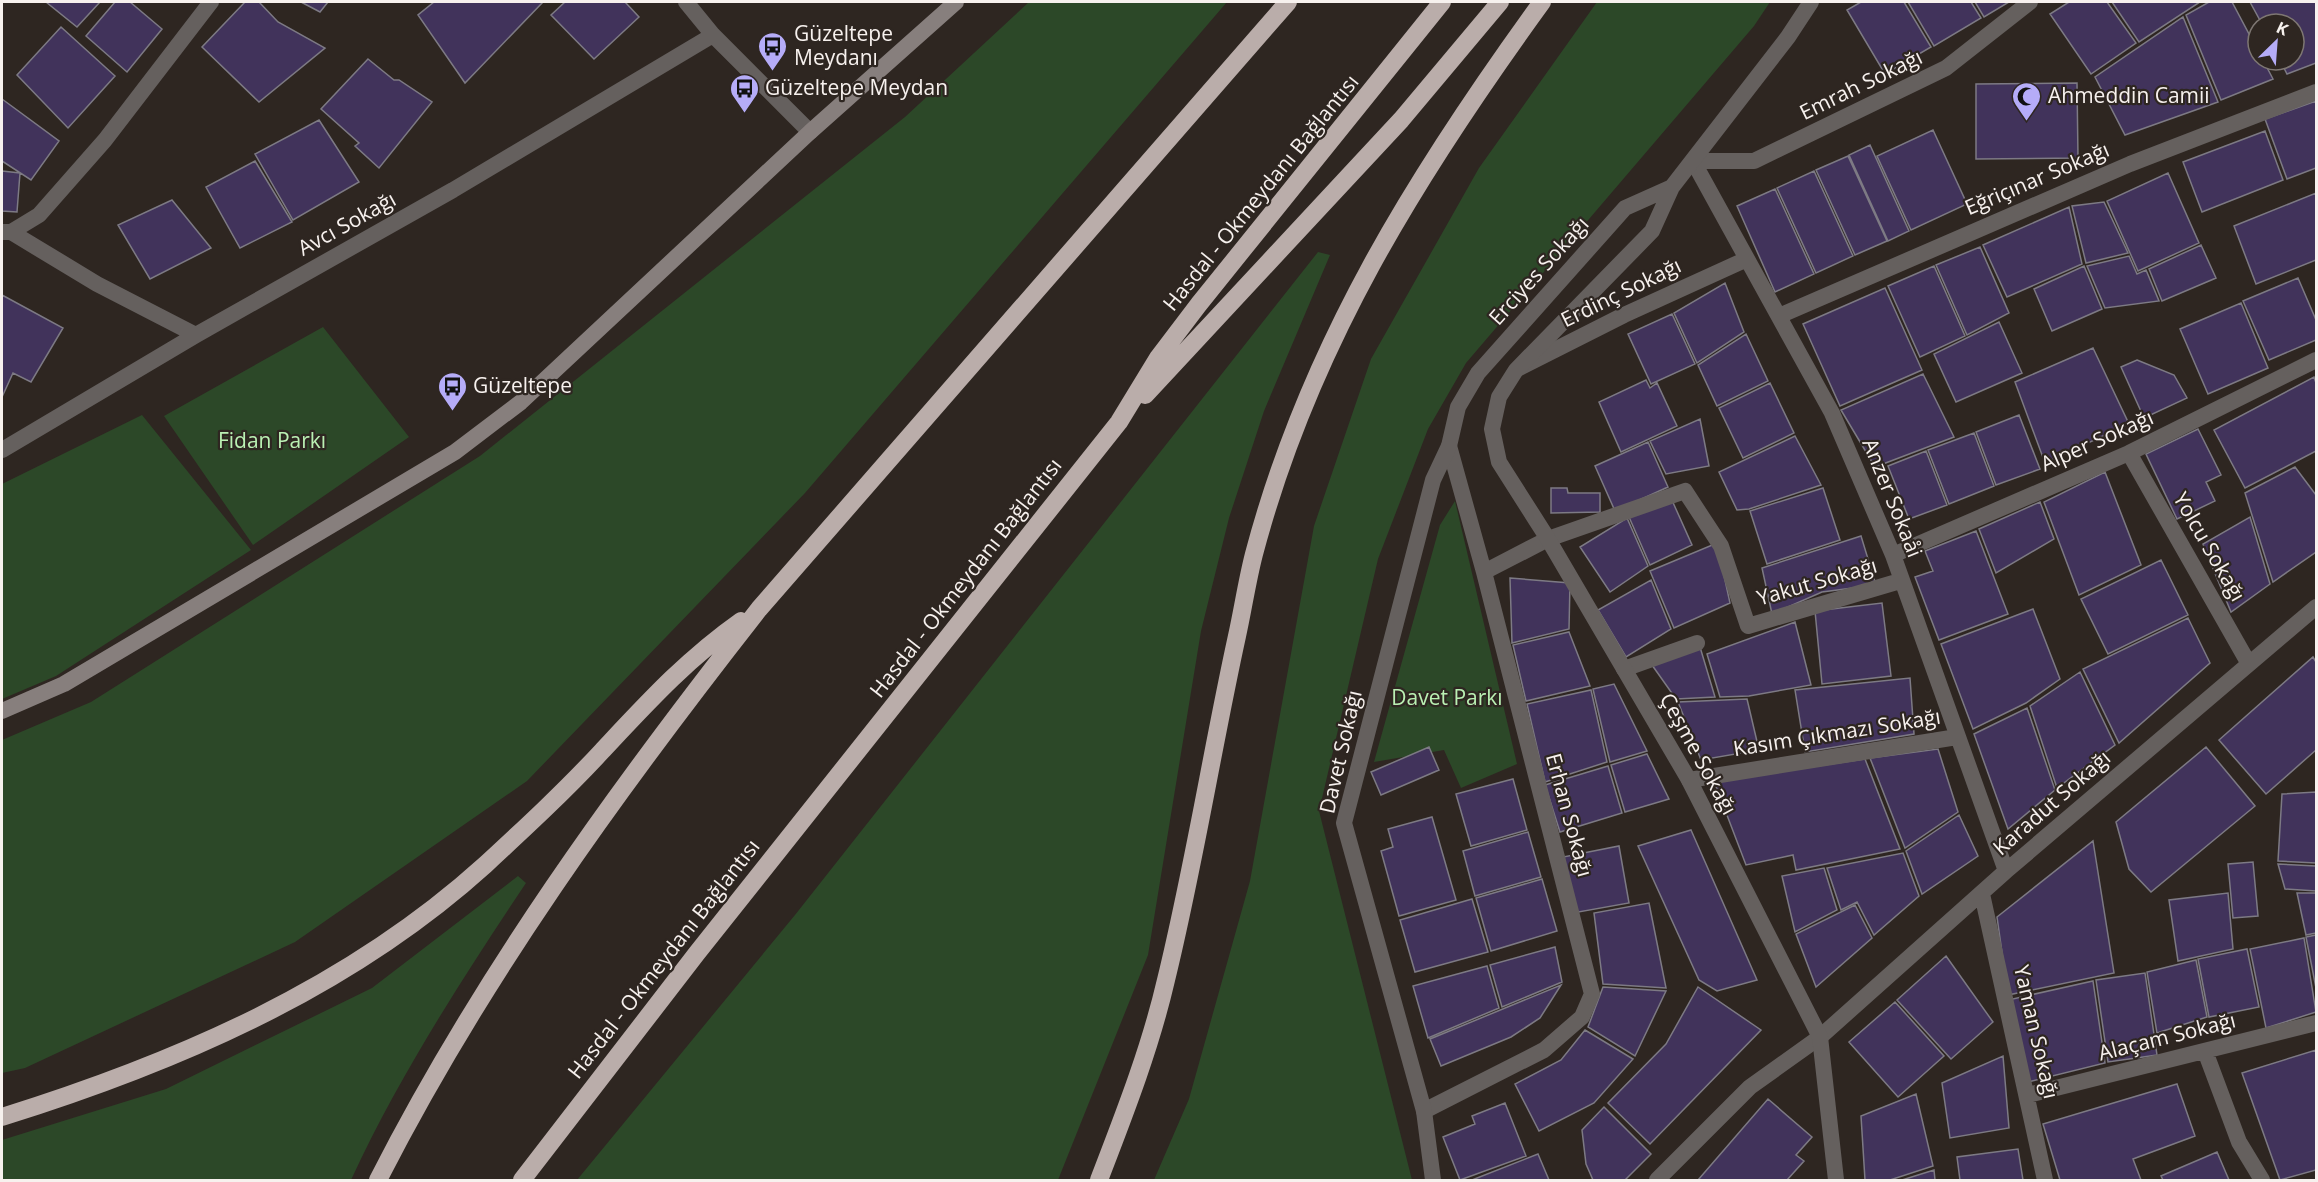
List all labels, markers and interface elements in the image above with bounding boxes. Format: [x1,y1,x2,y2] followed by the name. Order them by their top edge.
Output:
[2246,12,2306,72] north arrow
[2273,16,2292,41] text: K
[794,19,893,71] place label: Güzeltepe Meydanı
[757,30,789,72] bus stop icon: Güzeltepe Meydanı
[1795,42,1927,126] street label: Emrah Sokağı
[1156,68,1364,316] street label: Hasdal - Okmeydanı Bağlantısı
[728,72,760,114] bus stop icon: Güzeltepe Meydan
[765,73,948,101] place label: Güzeltepe Meydan
[2011,80,2043,122] mosque icon: Ahmeddin Camii
[2048,81,2210,109] place label: Ahmeddin Camii
[1960,135,2113,221] street label: Eğriçınar Sokağı
[292,185,401,262] street label: Avcı Sokağı
[1482,210,1594,331] street label: Erciyes Sokağı
[1556,251,1685,333] street label: Erdinç Sokağı
[436,370,468,412] bus stop icon: Güzeltepe
[473,371,572,399] place label: Güzeltepe
[2036,403,2157,477] street label: Alper Sokağı
[218,426,326,454] park label: Fidan Parkı
[1856,434,1929,561] street label: Anzer Sokaåi
[863,452,1068,703] street label: Hasdal - Okmeydanı Bağlantısı
[2167,487,2252,606] street label: Yolcu Sokağı
[1753,551,1880,612] street label: Yakut Sokağı
[1391,683,1503,711] park label: Davet Parkı
[1312,687,1368,816] street label: Davet Sokağı
[1654,688,1744,819] street label: Çeşme Sokağı
[1731,702,1943,762] street label: Kasım Çıkmazı Sokağı
[1987,743,2116,861] street label: Karadut Sokağı
[1540,750,1600,880] street label: Erhan Sokağı
[561,833,766,1084] street label: Hasdal - Okmeydanı Bağlantısı
[2008,962,2066,1101] street label: Yaman Sokağı
[2095,1005,2238,1067] street label: Alaçam Sokağı

